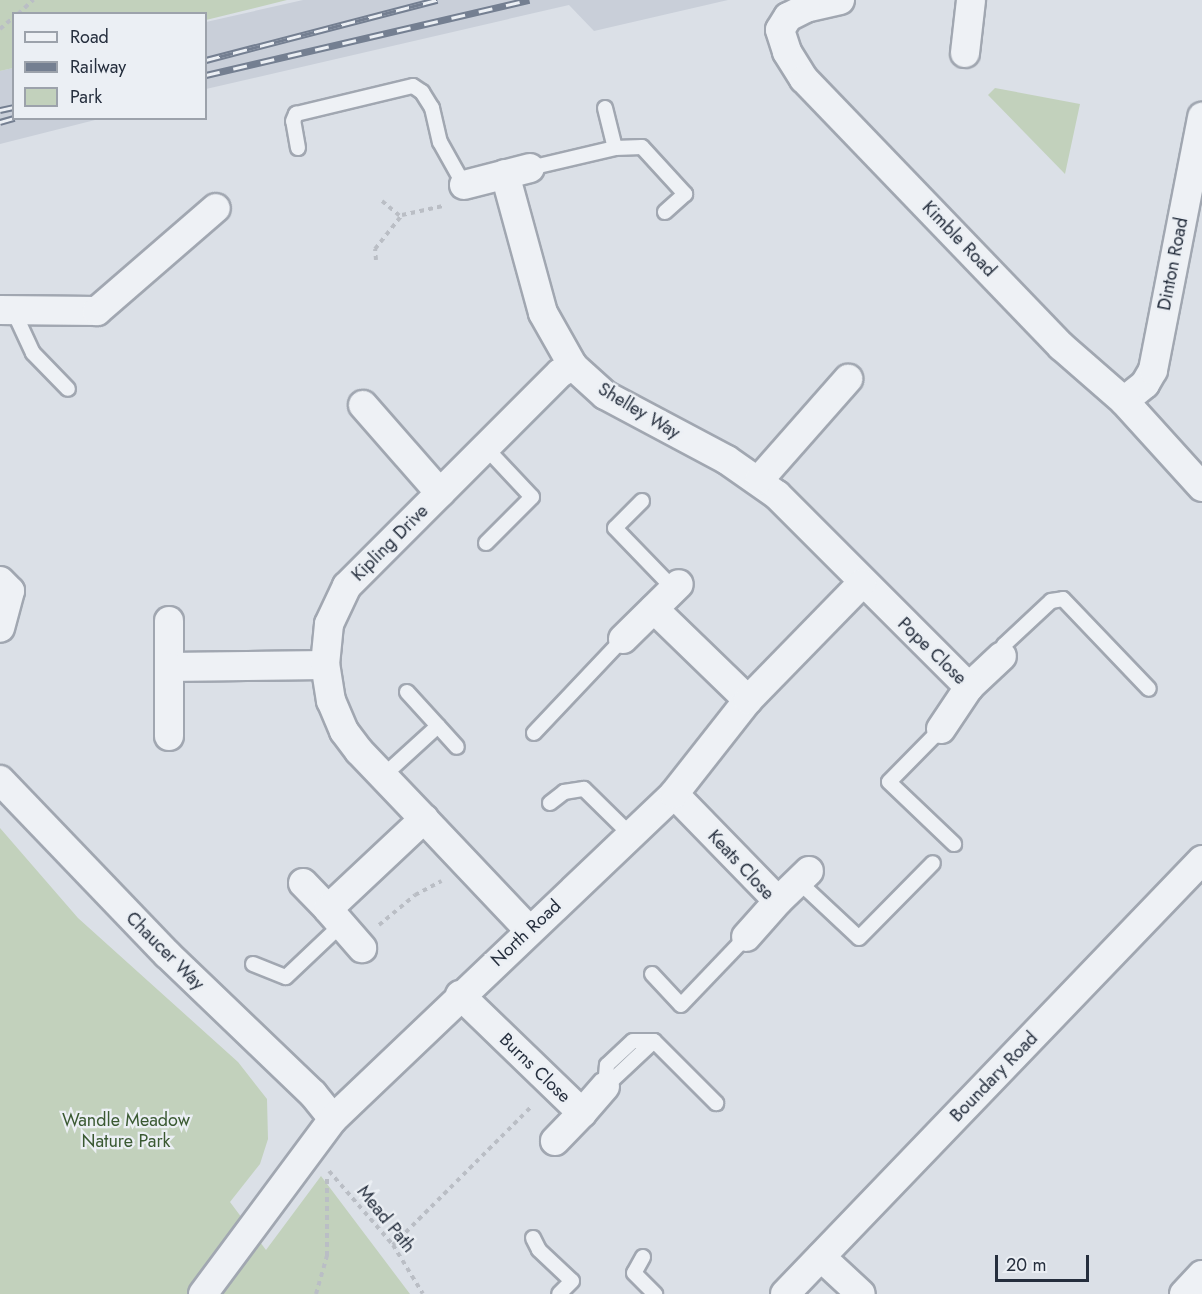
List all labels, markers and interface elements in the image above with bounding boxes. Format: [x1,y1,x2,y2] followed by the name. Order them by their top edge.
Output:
[12,12,207,120] legend
[70,24,109,50] text: Road
[70,54,126,80] text: Railway
[70,84,102,110] text: Park
[918,197,1000,281] street label: Kimble Road
[1153,216,1193,312] street label: Dinton Road
[594,378,684,444] street label: Shelley Way
[347,500,433,586] street label: Kipling Drive
[893,613,971,689] street label: Pope Close
[703,826,779,904] street label: Keats Close
[486,895,566,971] street label: North Road
[121,907,209,995] street label: Chaucer Way
[946,1028,1042,1126] street label: Boundary Road
[495,1029,575,1107] street label: Burns Close
[62,1110,190,1152] park label: Wandle Meadow Nature Park
[352,1181,420,1257] street label: Mead Path
[998,1243,1092,1281] scale bar
[1006,1252,1046,1278] text: 20 m

